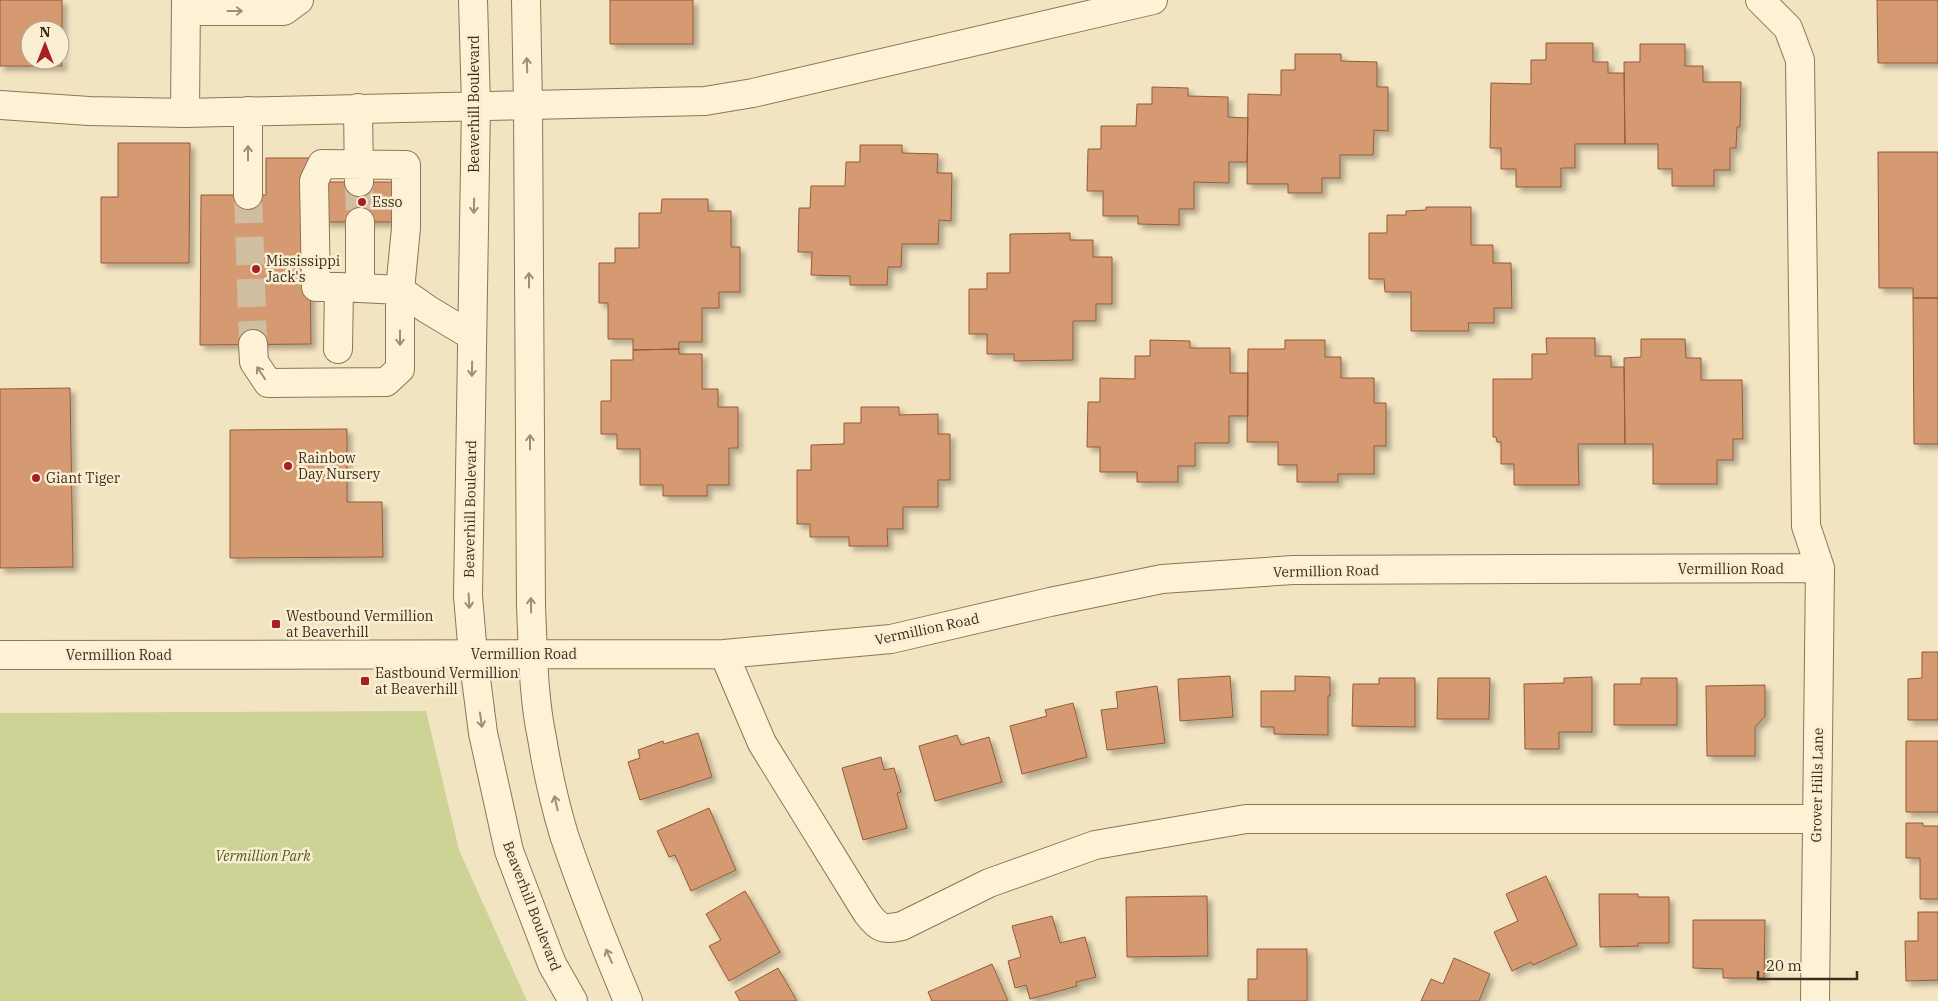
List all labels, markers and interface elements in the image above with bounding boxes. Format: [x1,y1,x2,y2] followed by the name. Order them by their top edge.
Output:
[226,6,242,16] one-way arrow
[20,20,70,70] north arrow
[39,23,51,41] text: N
[465,35,483,173] street label: Beaverhill Boulevard
[523,57,532,73] one-way arrow
[243,146,253,162] one-way arrow
[372,193,403,211] place label: Esso
[356,196,368,208] marker: Esso
[469,198,479,214] one-way arrow
[266,252,340,286] place label: Mississippi Jack's
[250,263,262,275] marker: Mississippi Jack's
[524,272,534,288] one-way arrow
[395,330,405,346] one-way arrow
[467,360,476,376] one-way arrow
[256,366,267,380] one-way arrow
[525,435,535,451] one-way arrow
[460,440,480,578] street label: Beaverhill Boulevard
[298,449,381,483] place label: Rainbow Day Nursery
[282,460,294,472] marker: Rainbow Day Nursery
[46,469,121,487] place label: Giant Tiger
[30,472,42,484] marker: Giant Tiger
[1678,560,1785,578] street label: Vermillion Road
[1273,561,1380,581] street label: Vermillion Road
[464,592,474,609] one-way arrow
[526,597,536,614] one-way arrow
[286,607,434,641] place label: Westbound Vermillion at Beaverhill
[873,609,981,649] street label: Vermillion Road
[270,618,282,630] marker: Westbound Vermillion at Beaverhill
[471,645,578,663] street label: Vermillion Road
[66,646,173,664] street label: Vermillion Road
[375,664,519,698] place label: Eastbound Vermillion at Beaverhill
[359,675,371,687] marker: Eastbound Vermillion at Beaverhill
[476,712,486,728] one-way arrow
[1807,728,1827,842] street label: Grover Hills Lane
[551,795,561,811] one-way arrow
[499,839,565,974] street label: Beaverhill Boulevard
[215,847,311,865] park label: Vermillion Park
[1758,948,1857,980] scale bar
[603,949,613,964] one-way arrow
[1766,956,1802,975] text: 20 m

